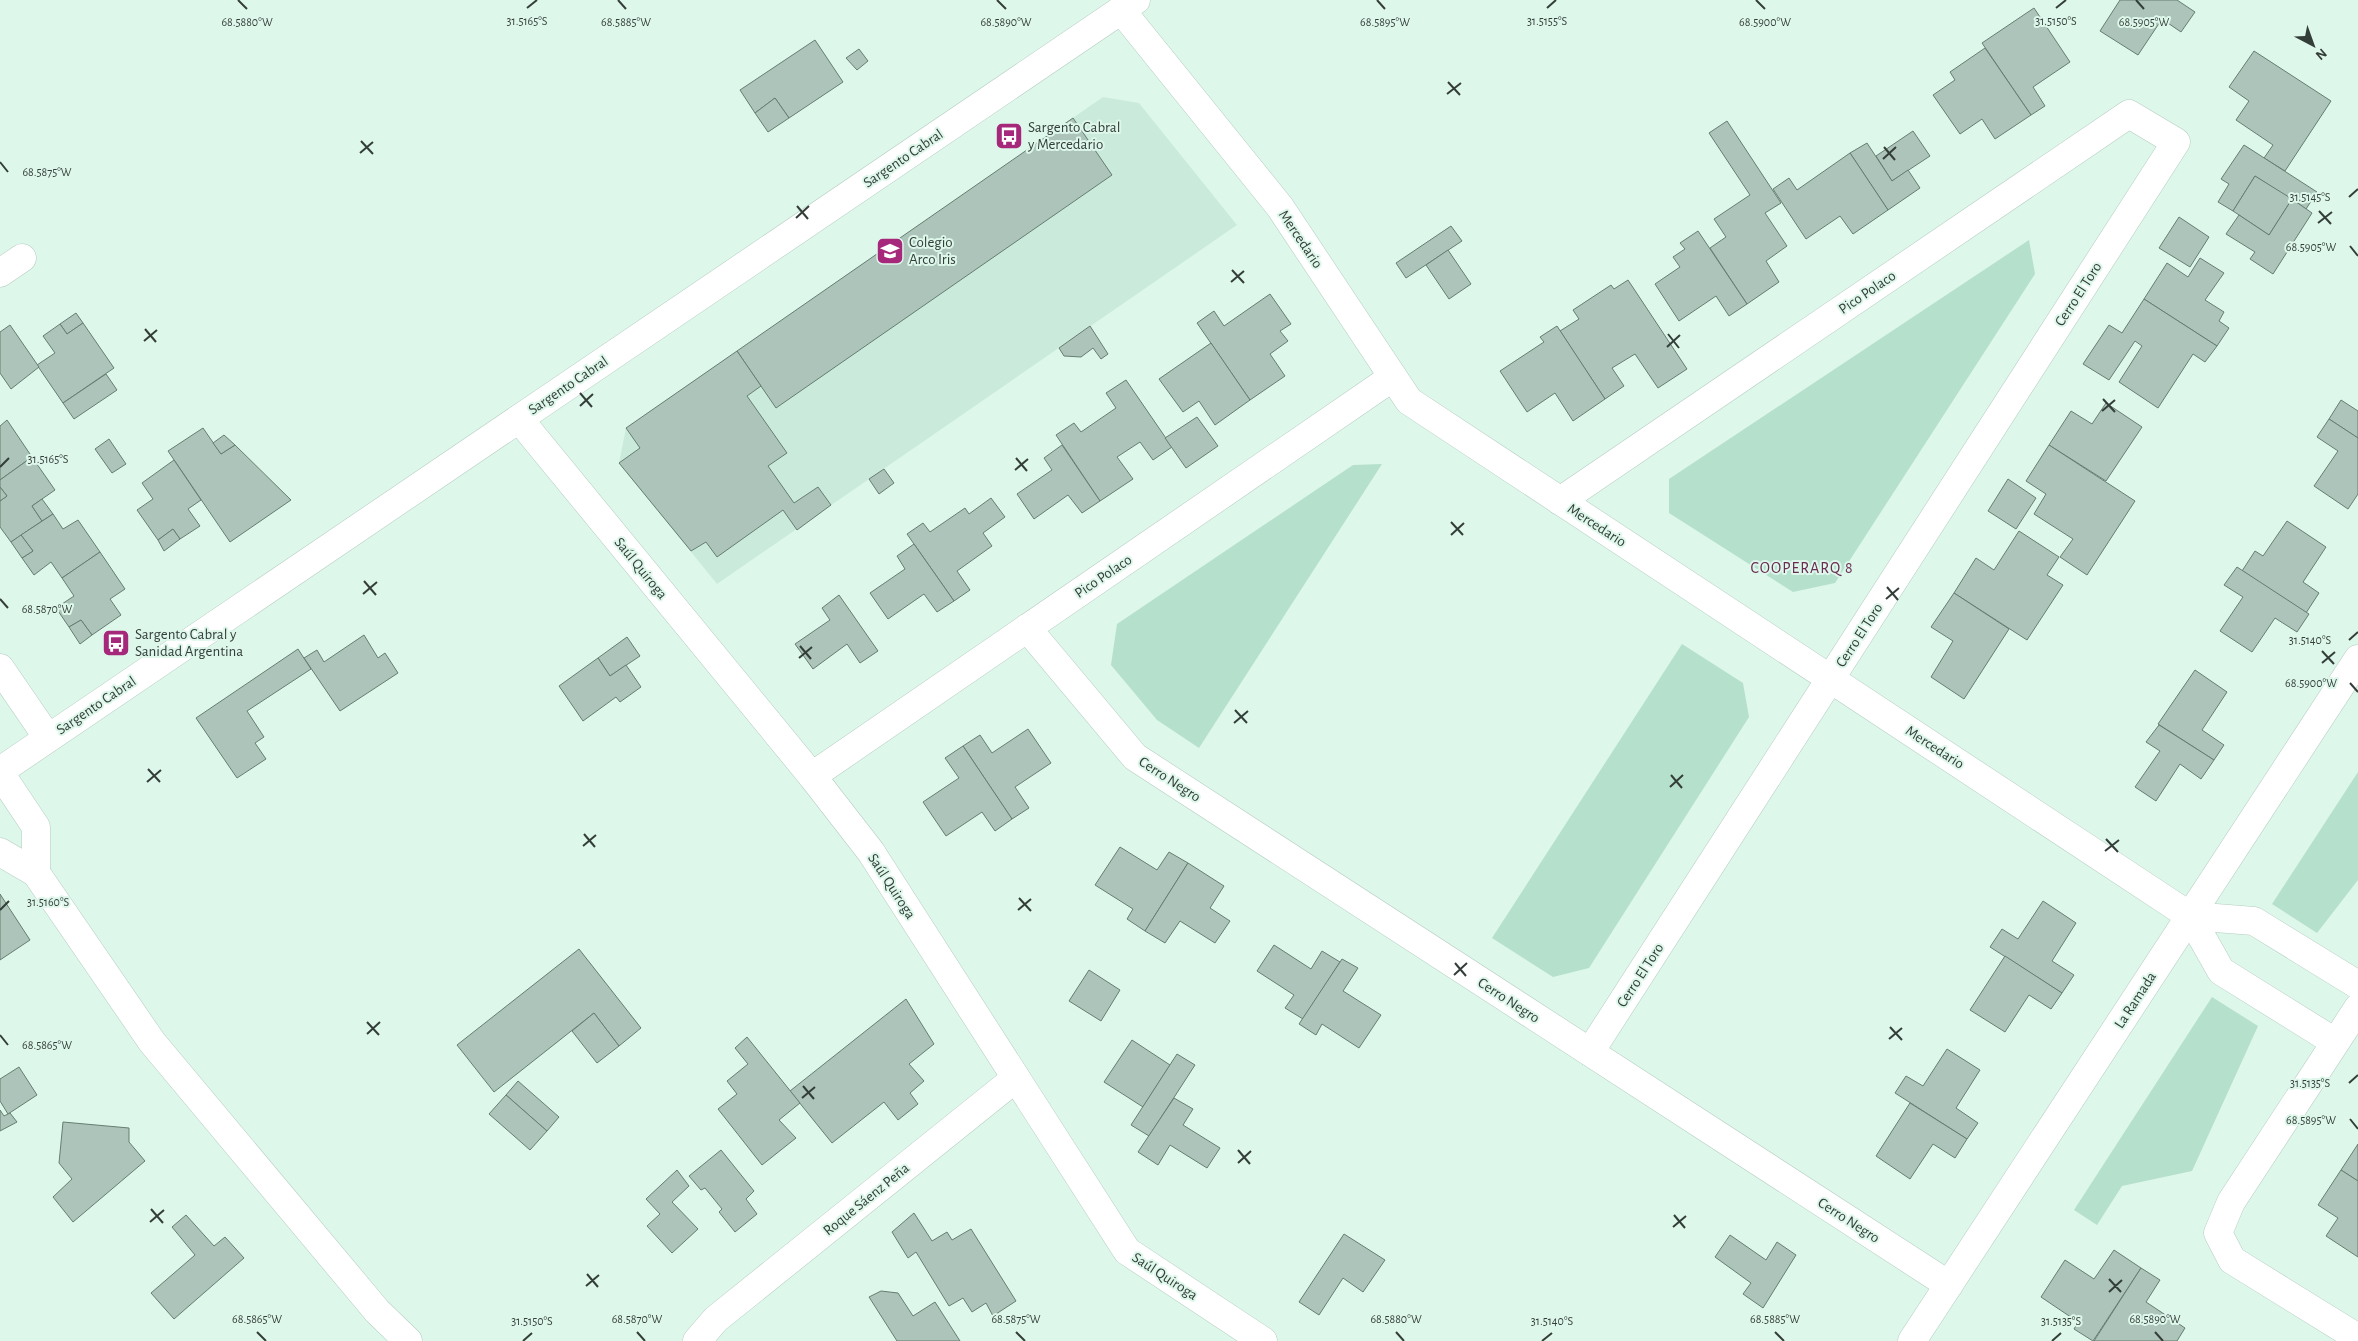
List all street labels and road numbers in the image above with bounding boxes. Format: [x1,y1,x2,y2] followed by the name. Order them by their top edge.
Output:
[861,126,946,190] street label: Sargento Cabral
[1276,208,1325,271] street label: Mercedario
[2052,260,2105,329] street label: Cerro El Toro
[1836,268,1899,317] street label: Pico Polaco
[526,353,611,417] street label: Sargento Cabral
[1565,501,1629,550] street label: Mercedario
[611,535,670,602] street label: Saúl Quiroga
[1072,552,1135,601] street label: Pico Polaco
[1833,601,1886,670] street label: Cerro El Toro
[54,673,139,737] street label: Sargento Cabral
[1903,723,1967,772] street label: Mercedario
[1136,754,1203,805] street label: Cerro Negro
[865,851,918,922] street label: Saúl Quiroga
[1614,941,1667,1010] street label: Cerro El Toro
[2112,969,2159,1031] street label: La Ramada
[1475,975,1542,1026] street label: Cerro Negro
[821,1160,912,1238] street label: Roque Sáenz Peña
[1815,1195,1882,1246] street label: Cerro Negro
[1129,1250,1200,1303] street label: Saúl Quiroga

